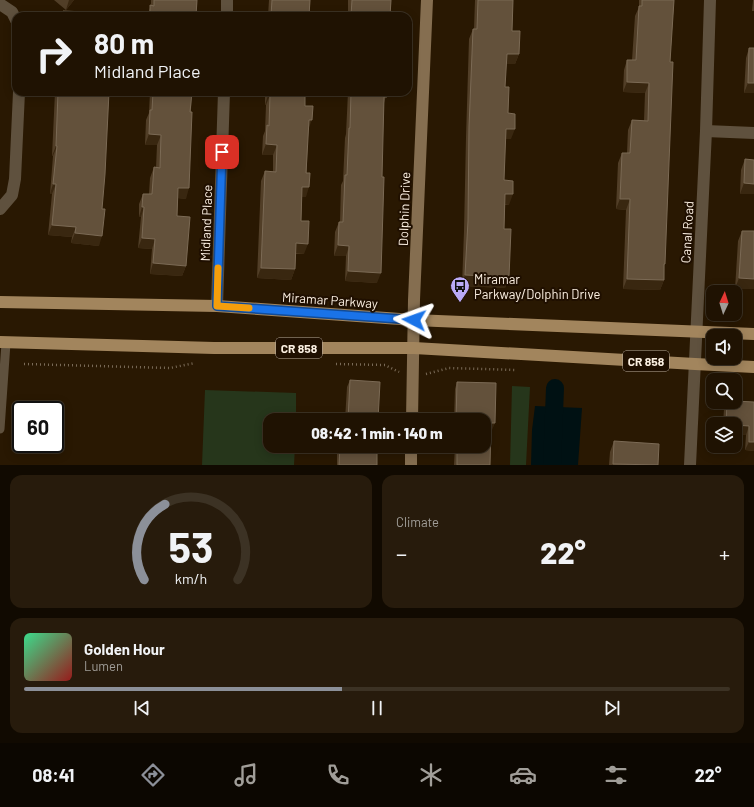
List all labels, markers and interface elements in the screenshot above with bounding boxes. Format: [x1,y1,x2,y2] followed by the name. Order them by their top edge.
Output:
[94,26,154,60] text: 80 m
[28,28,80,80] icon: right
[94,60,201,82] text: Midland Place
[205,135,239,169] pin
[211,141,233,163] icon: arrive
[395,172,413,246] street label: Dolphin Drive
[197,184,215,262] street label: Midland Place
[677,200,697,264] street label: Canal Road
[474,271,600,302] place label: Miramar Parkway/Dolphin Drive
[449,275,471,303] bus stop icon: Miramar Parkway/Dolphin Drive
[706,285,742,321] north arrow
[706,285,742,453] map controls
[282,289,378,311] street label: Miramar Parkway
[393,299,435,341] position arrow
[706,329,742,365] button: sound
[276,338,322,358] road number: CR 858
[623,351,669,371] road number: CR 858
[706,373,742,409] button: search
[12,401,64,453] speed limit sign: 60
[706,417,742,453] button: layers
[311,424,443,442] text: 08:42 · 1 min · 140 m
[396,514,439,530] text: Climate
[169,520,213,570] text: 53
[540,534,586,570] text: 22°
[396,540,407,566] text: −
[719,540,730,566] text: +
[175,569,207,586] text: km/h
[84,640,165,658] text: Golden Hour
[84,658,123,674] text: Lumen
[131,697,153,719] icon: previous
[366,697,388,719] icon: pause
[601,697,623,719] icon: next
[139,761,167,789] icon: directions
[232,761,260,789] icon: music
[324,761,352,789] icon: phone
[417,761,445,789] icon: climate
[509,761,537,789] icon: car
[602,761,630,789] icon: filters
[32,764,74,786] text: 08:41
[695,764,722,786] text: 22°

